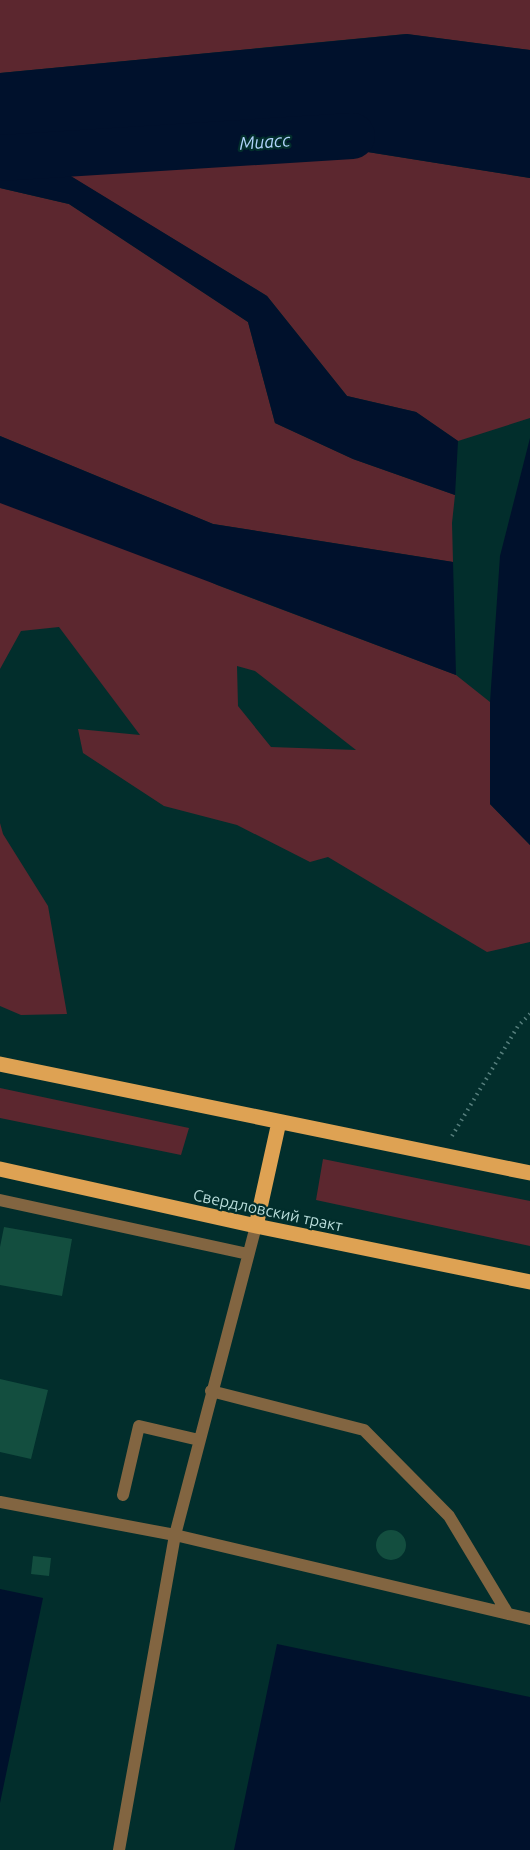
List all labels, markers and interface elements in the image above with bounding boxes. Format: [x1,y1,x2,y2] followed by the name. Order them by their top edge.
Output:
[239,129,292,153] water label: Миасс
[192,1185,344,1235] street label: Свердловский тракт

